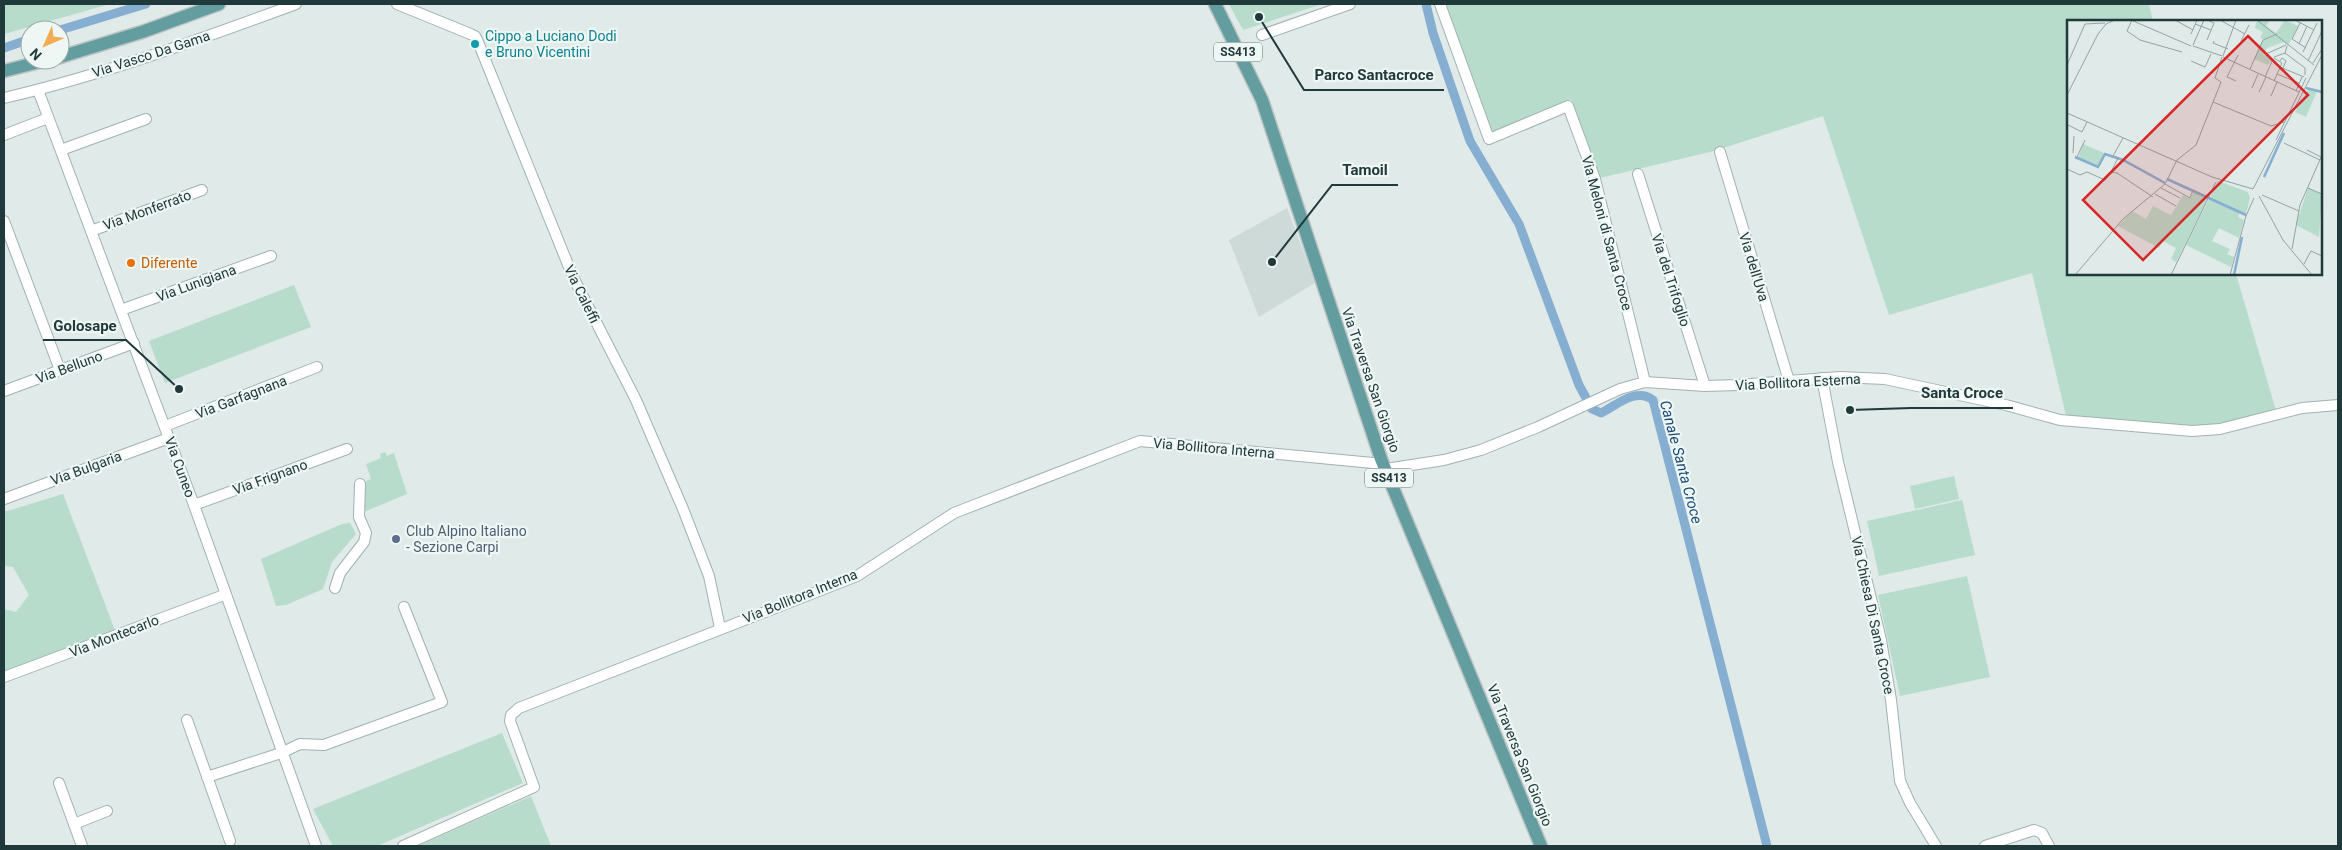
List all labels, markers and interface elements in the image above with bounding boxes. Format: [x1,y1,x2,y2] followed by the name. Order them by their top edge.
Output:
[20,20,70,70] north arrow
[2067,20,2322,275] inset map
[90,27,212,81] street label: Via Vasco Da Gama
[485,28,617,60] place label: Cippo a Luciano Dodi e Bruno Vicentini
[469,38,481,50] marker: Cippo a Luciano Dodi e Bruno Vicentini
[1214,42,1262,62] road number: SS413
[27,45,45,63] text: N
[1304,60,1444,90] callout: Parco Santacroce
[1314,66,1434,84] text: Parco Santacroce
[1579,154,1635,312] street label: Via Meloni di Santa Croce
[1332,155,1398,185] callout: Tamoil
[1342,161,1388,179] text: Tamoil
[101,187,193,233] street label: Via Monferrato
[1648,231,1694,329] street label: Via del Trifoglio
[1736,231,1772,303] street label: Via dell'Uva
[141,255,198,271] place label: Diferente
[125,257,137,269] marker: Diferente
[154,261,238,305] street label: Via Lunigiana
[561,262,603,326] street label: Via Caleffi
[1339,306,1403,454] street label: Via Traversa San Giorgio
[43,310,126,340] callout: Golosape
[53,317,117,335] text: Golosape
[33,348,105,386] street label: Via Belluno
[1735,371,1861,393] street label: Via Bollitora Esterna
[193,372,289,422] street label: Via Garfagnana
[1911,378,2013,408] callout: Santa Croce
[1921,384,2003,402] text: Santa Croce
[1656,398,1706,526] water label: Canale Santa Croce
[162,434,198,500] street label: Via Cuneo
[1153,435,1275,461] street label: Via Bollitora Interna
[48,448,124,488] street label: Via Bulgaria
[231,456,309,498] street label: Via Frignano
[1365,468,1413,488] road number: SS413
[406,523,527,555] place label: Club Alpino Italiano - Sezione Carpi
[390,533,402,545] marker: Club Alpino Italiano - Sezione Carpi
[1848,534,1898,696] street label: Via Chiesa Di Santa Croce
[740,566,860,626] street label: Via Bollitora Interna
[67,612,161,660] street label: Via Montecarlo
[1484,682,1556,828] street label: Via Traversa San Giorgio

